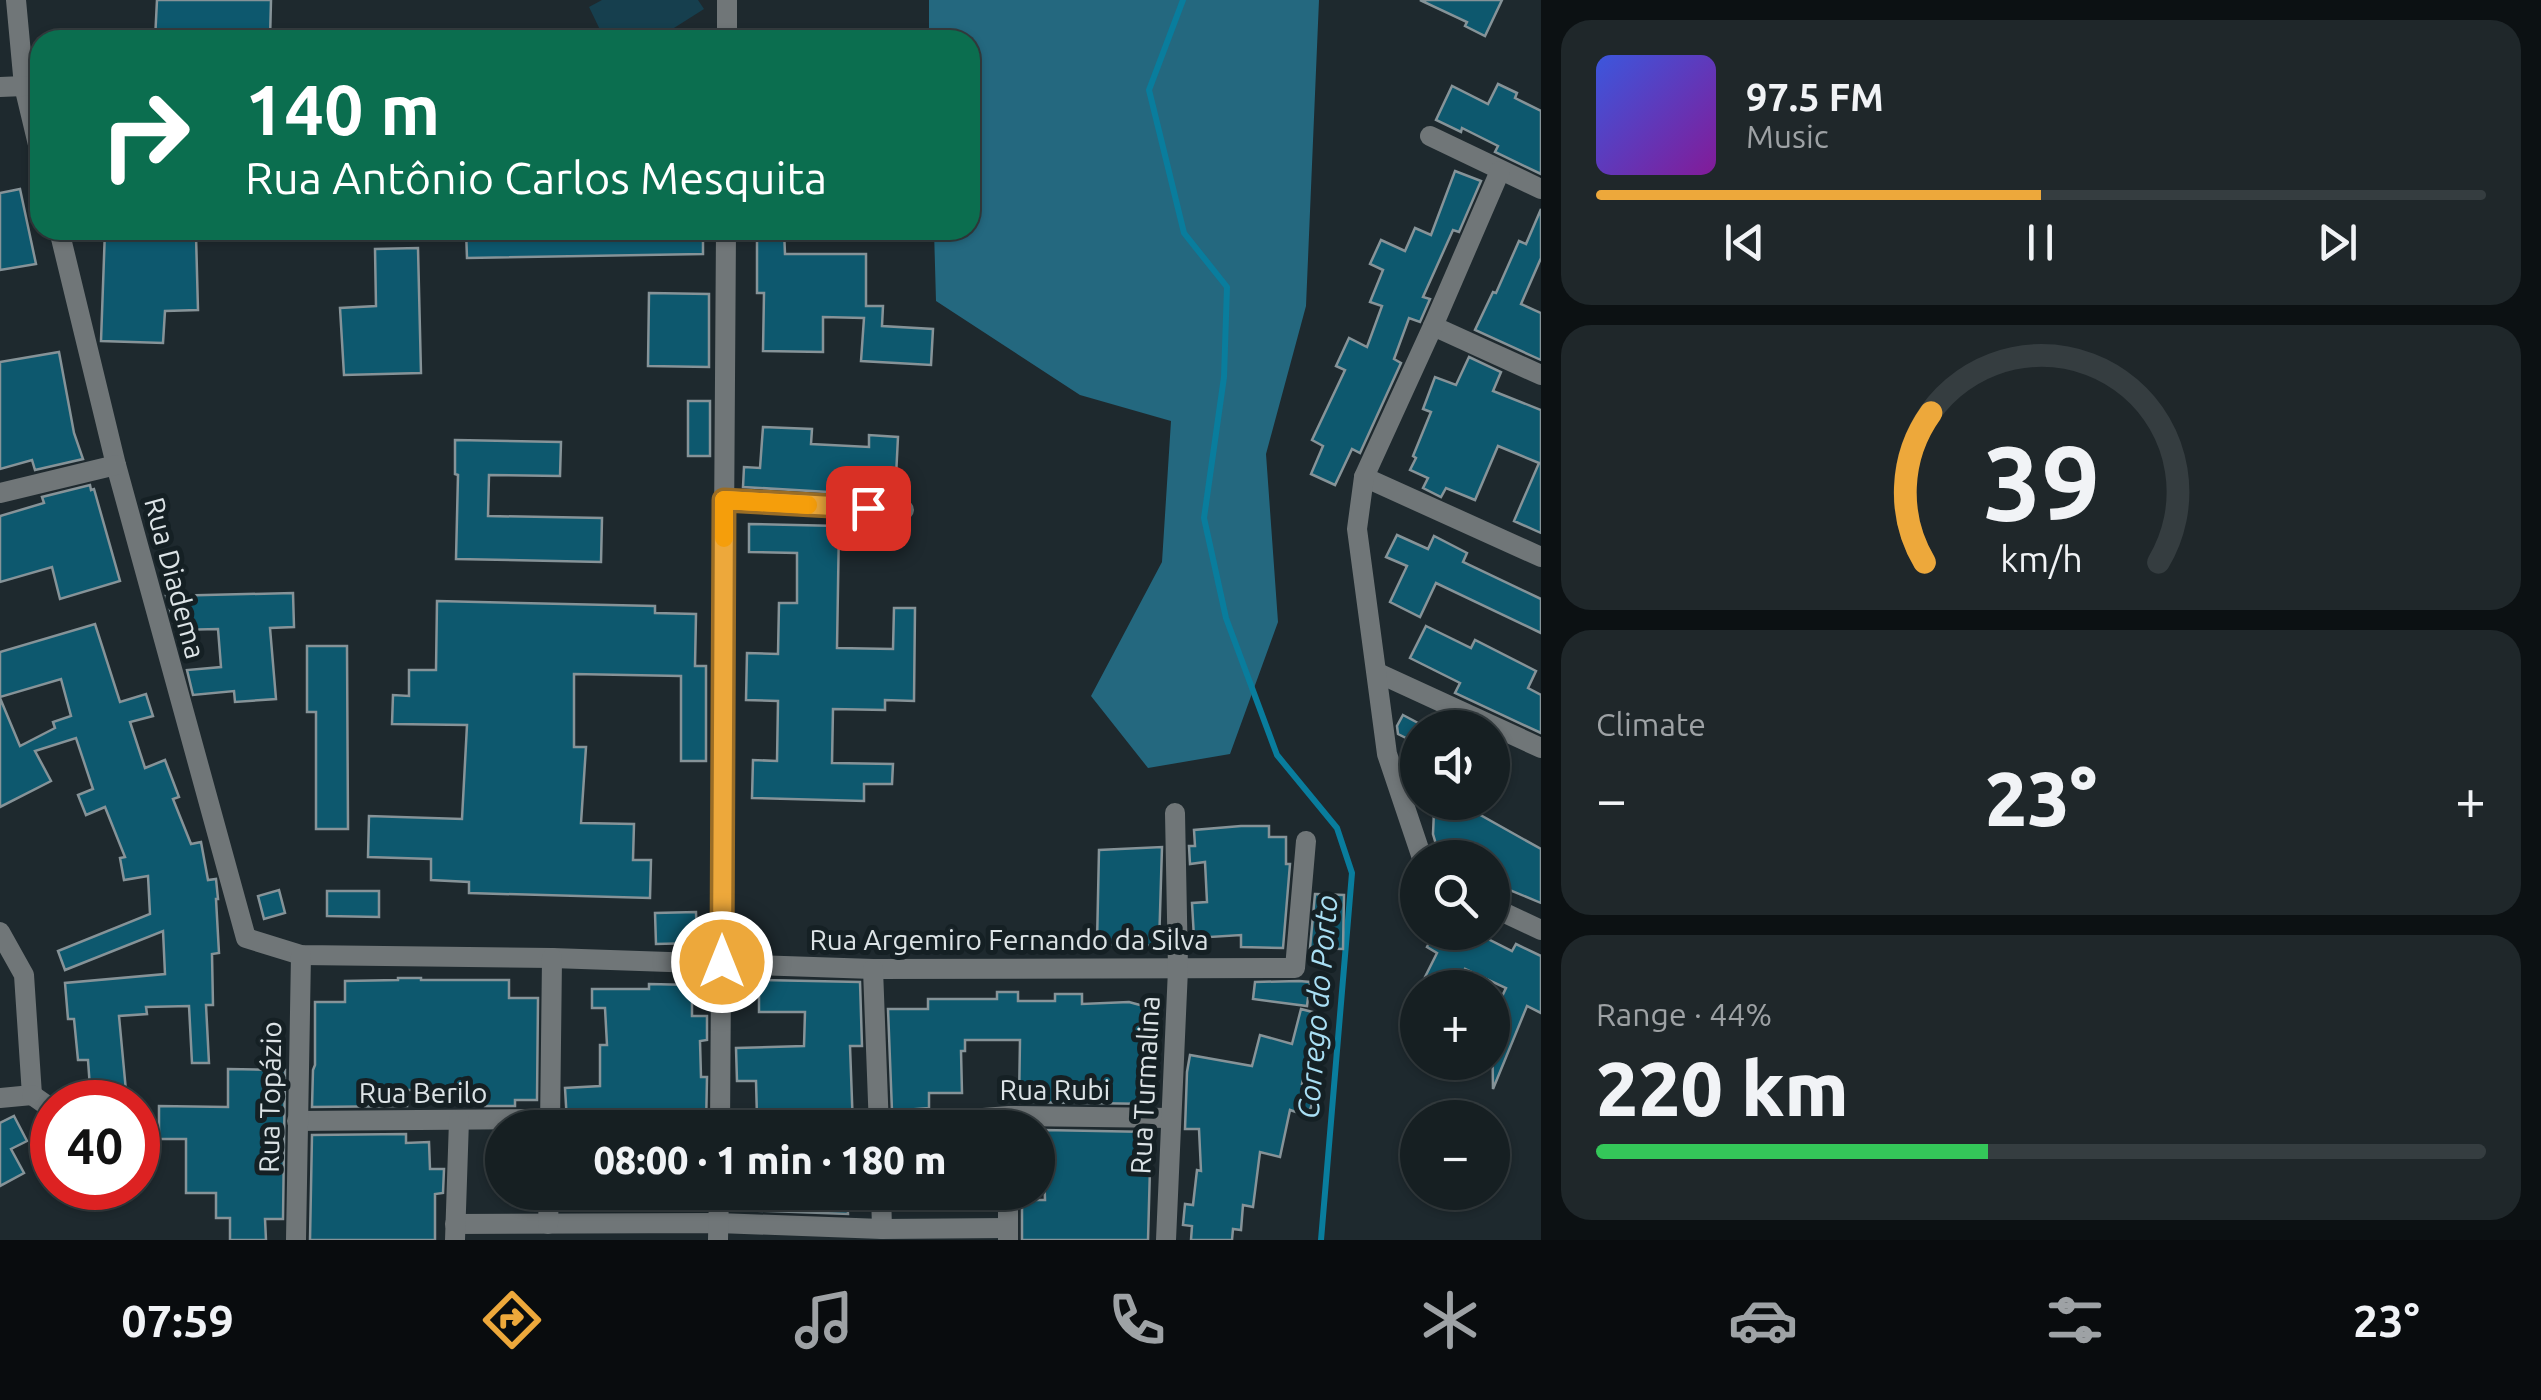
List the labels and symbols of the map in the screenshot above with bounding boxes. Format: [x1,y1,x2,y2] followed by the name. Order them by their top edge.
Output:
[826,466,911,551] pin
[139,494,212,662] street label: Rua Diadema
[1290,894,1344,1120] water label: Corrego do Porto
[670,910,774,1014] position arrow
[809,924,1209,955] street label: Rua Argemiro Fernando da Silva
[1124,995,1165,1175] street label: Rua Turmalina
[253,1021,286,1173] street label: Rua Topázio
[1000,1074,1110,1105] street label: Rua Rubi
[359,1077,487,1108] street label: Rua Berilo
[30,1080,160,1210] speed limit sign: 40

